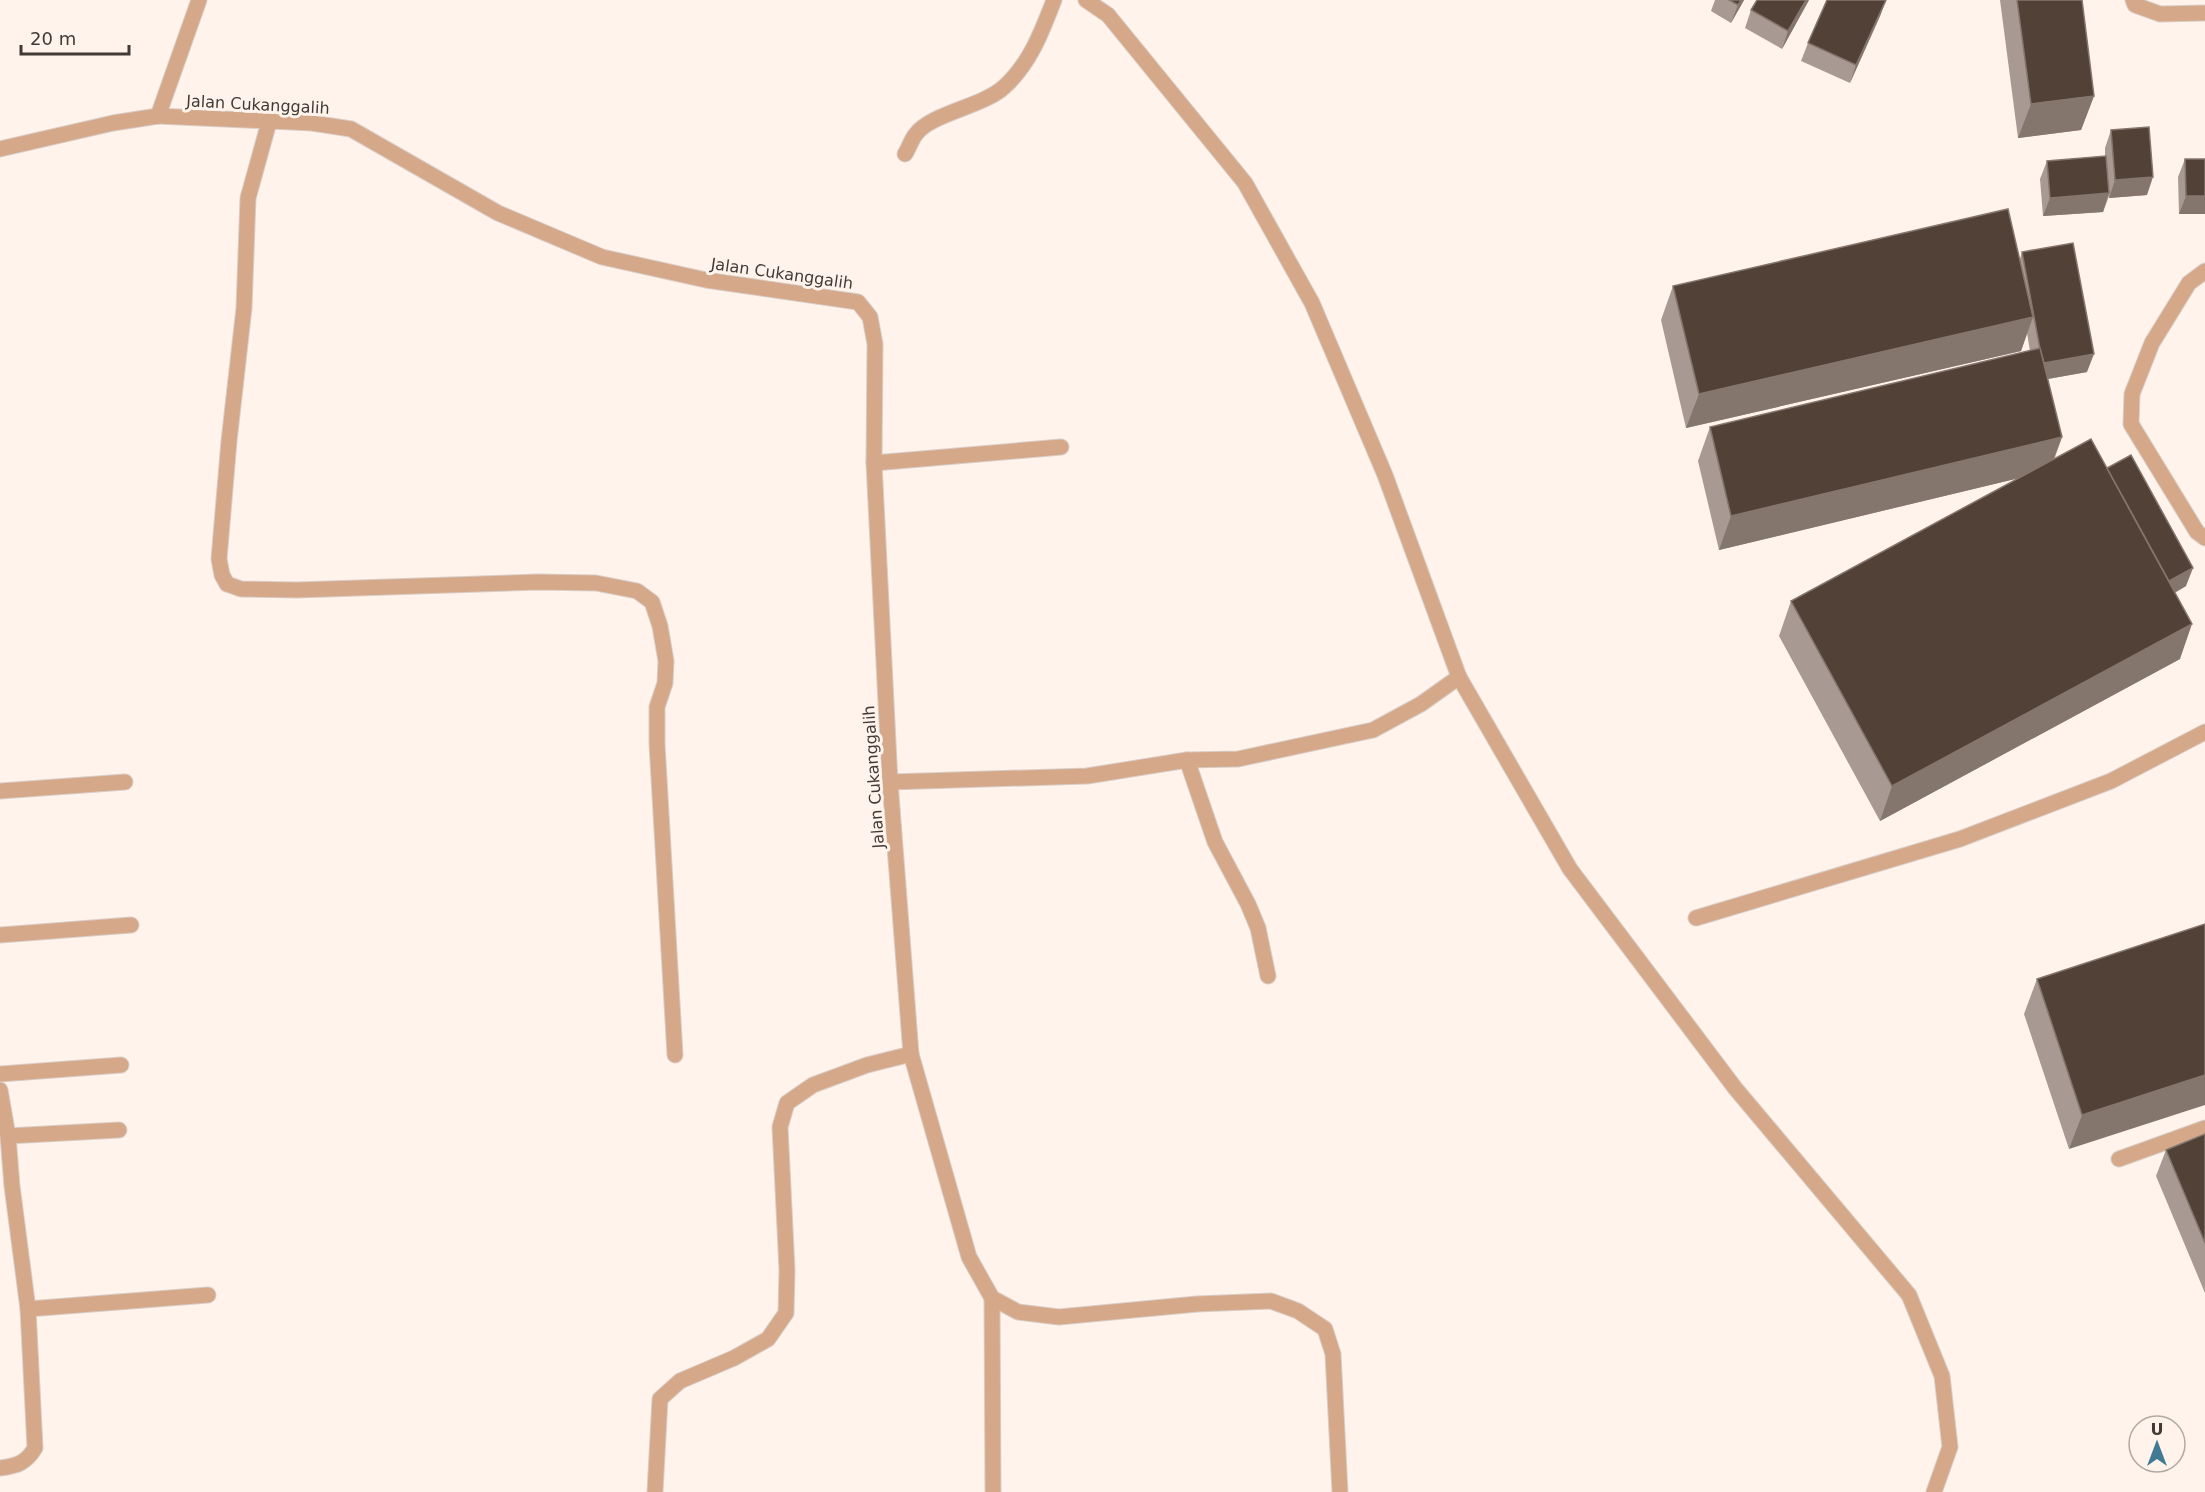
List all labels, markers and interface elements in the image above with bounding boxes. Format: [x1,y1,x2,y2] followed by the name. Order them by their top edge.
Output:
[21,18,129,56] scale bar
[30,28,76,49] text: 20 m
[185,91,330,118] street label: Jalan Cukanggalih
[709,254,854,293] street label: Jalan Cukanggalih
[859,705,888,850] street label: Jalan Cukanggalih
[2127,1414,2187,1474] north arrow
[2151,1420,2164,1439] text: U

